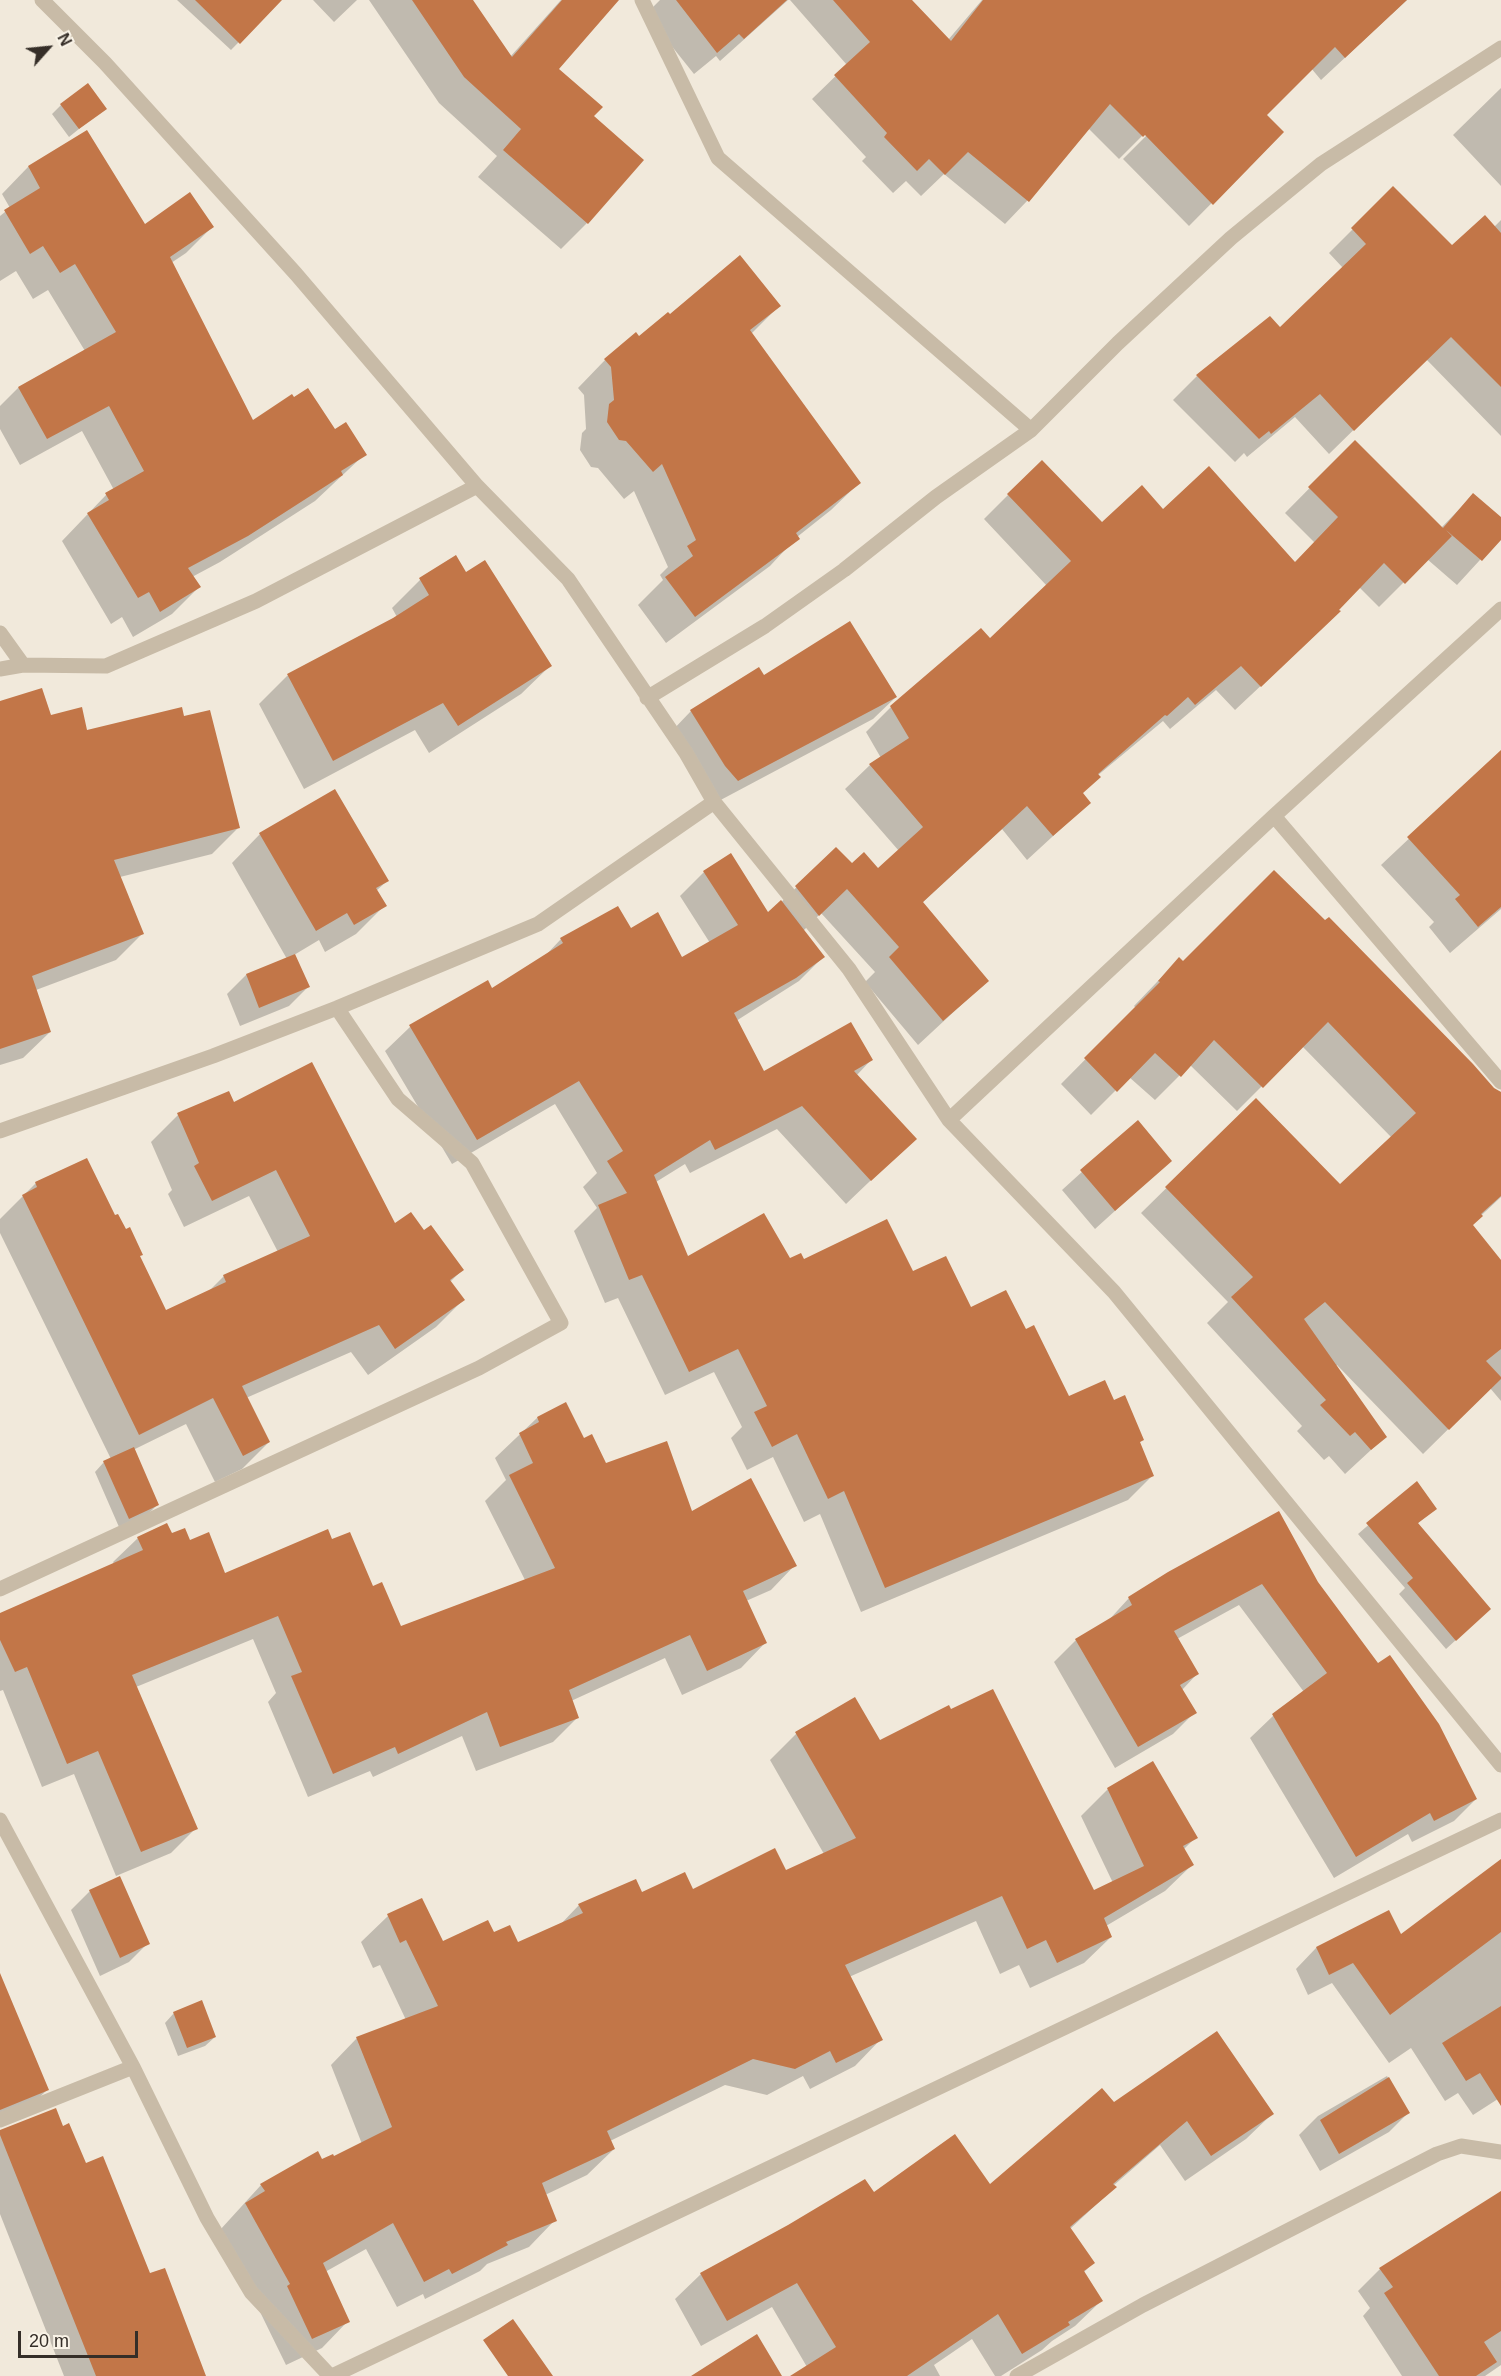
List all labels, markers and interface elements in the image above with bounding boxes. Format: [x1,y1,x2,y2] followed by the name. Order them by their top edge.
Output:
[18,18,78,78] north arrow
[54,31,75,49] text: N
[21,2319,141,2357] scale bar
[29,2331,69,2351] text: 20 m

